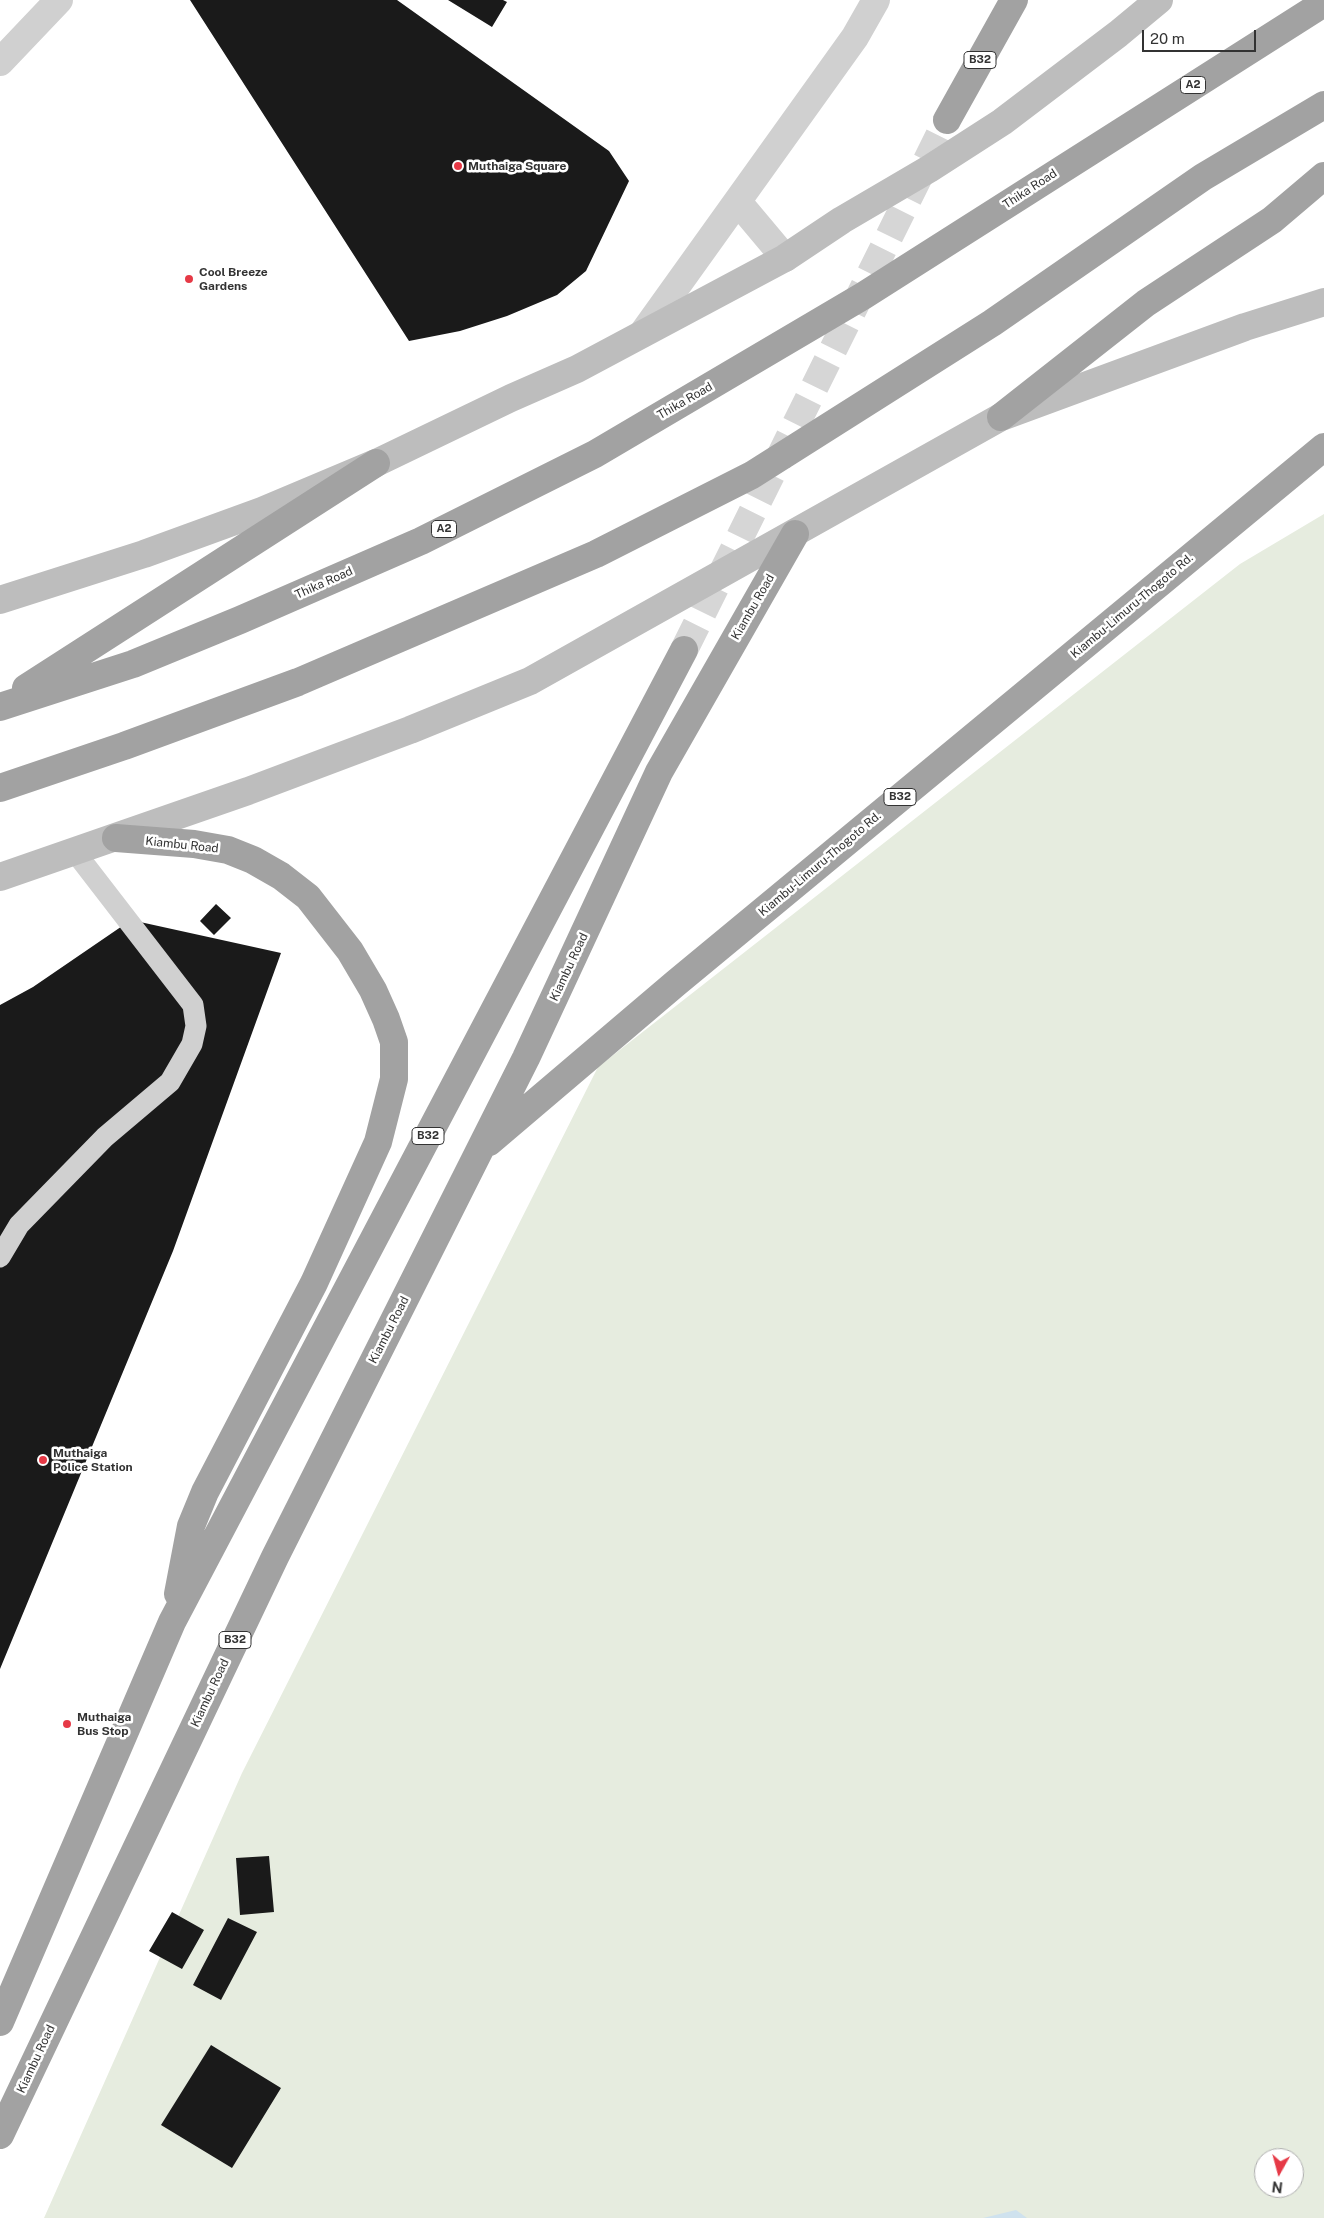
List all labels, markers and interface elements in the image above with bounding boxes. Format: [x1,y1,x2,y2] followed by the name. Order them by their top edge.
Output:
[1144,20,1258,52] scale bar
[1150,30,1185,47] text: 20 m
[964,52,996,68] road number: B32
[1180,76,1206,94] road number: A2
[468,159,566,173] place label: Muthaiga Square
[452,160,464,172] marker: Muthaiga Square
[1000,166,1060,212] street label: Thika Road
[199,265,268,293] place label: Cool Breeze Gardens
[183,273,195,285] marker: Cool Breeze Gardens
[655,379,715,423] street label: Thika Road
[432,520,456,538] road number: A2
[1068,551,1196,661] street label: Kiambu-Limuru-Thogoto Rd.
[293,564,355,602] street label: Thika Road
[728,572,778,642] street label: Kiambu Road
[884,789,916,806] road number: B32
[756,809,884,919] street label: Kiambu-Limuru-Thogoto Rd.
[145,834,219,856] street label: Kiambu Road
[547,931,591,1003] street label: Kiambu Road
[412,1128,444,1144] road number: B32
[366,1294,412,1366] street label: Kiambu Road
[53,1446,133,1474] place label: Muthaiga Police Station
[37,1454,49,1466] marker: Muthaiga Police Station
[219,1632,251,1648] road number: B32
[188,1657,232,1729] street label: Kiambu Road
[77,1710,131,1738] place label: Muthaiga Bus Stop
[61,1718,73,1730] marker: Muthaiga Bus Stop
[14,2023,58,2095] street label: Kiambu Road
[1254,2148,1304,2198] north arrow
[1271,2178,1284,2196] text: N

